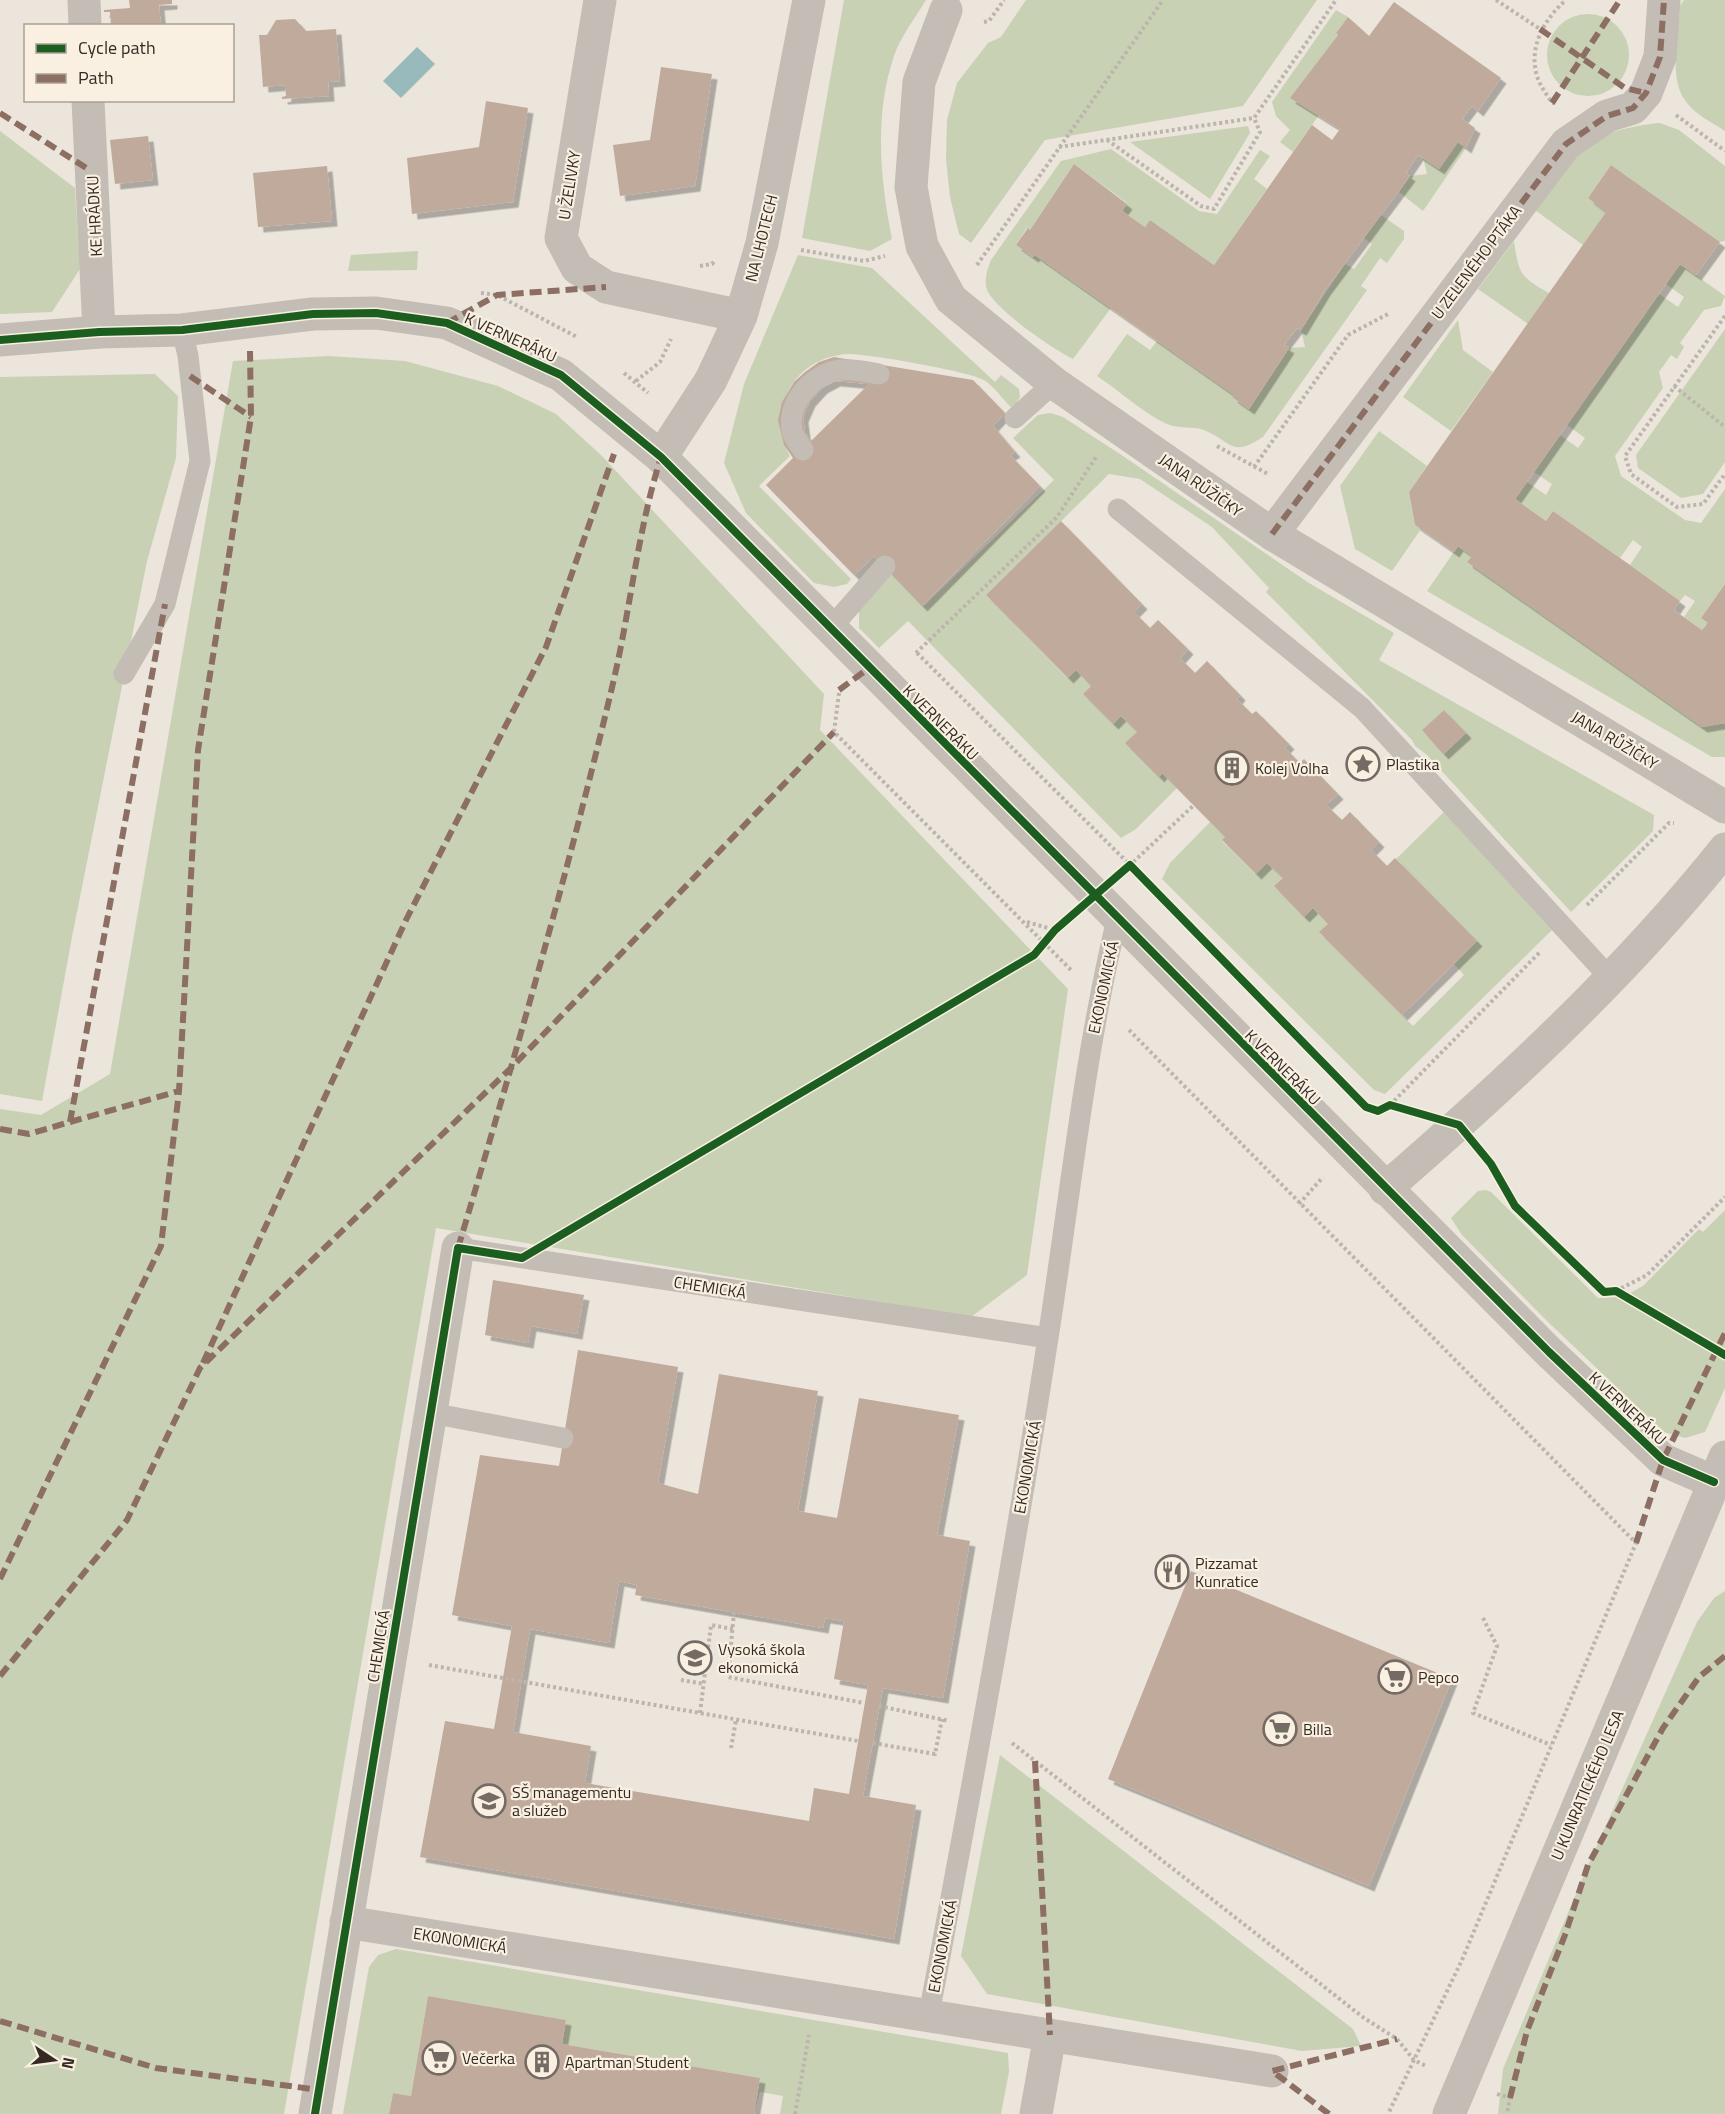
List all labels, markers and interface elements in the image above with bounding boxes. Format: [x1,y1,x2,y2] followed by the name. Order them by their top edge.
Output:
[24,24,234,102] legend
[78,34,156,61] text: Cycle path
[78,64,114,91] text: Path
[552,148,586,221] street label: U ŽELIVKY
[80,175,108,257] street label: KE HRÁDKU
[739,192,783,284] street label: NA LHOTECH
[1425,199,1527,324] street label: U ZELENÉHO PTÁKA
[461,306,561,368] street label: K VERNERÁKU
[1154,447,1248,523] street label: JANA RŮŽIČKY
[898,679,984,765] street label: K VERNERÁKU
[1567,705,1663,775] street label: JANA RŮŽIČKY
[1345,746,1381,782] place icon: Plastika
[1214,750,1250,786] building icon: Kolej Volha
[1386,752,1439,776] place label: Plastika
[1255,756,1329,780] place label: Kolej Volha
[1081,938,1125,1036] street label: EKONOMICKÁ
[1240,1024,1326,1110] street label: K VERNERÁKU
[672,1269,748,1305] street label: CHEMICKÁ
[1584,1365,1672,1451] street label: K VERNERÁKU
[1007,1418,1047,1516] street label: EKONOMICKÁ
[1195,1551,1259,1593] place label: Pizzamat Kunratice
[1154,1554,1190,1590] restaurant icon: Pizzamat Kunratice
[360,1608,396,1684] street label: CHEMICKÁ
[718,1637,805,1679] place label: Vysoká škola ekonomická
[677,1640,713,1676] school or university icon: Vysoká škola ekonomická
[1377,1659,1413,1695] supermarket icon: Pepco
[1418,1665,1459,1689] place label: Pepco
[1545,1706,1630,1864] street label: U KUNRATICKÉHO LESA
[1262,1711,1298,1747] supermarket icon: Billa
[1303,1717,1332,1741] place label: Billa
[512,1780,631,1822] place label: SŠ managementu a služeb
[471,1783,507,1819] school or university icon: SŠ managementu a služeb
[921,1897,963,1995] street label: EKONOMICKÁ
[412,1921,509,1959] street label: EKONOMICKÁ
[24,2030,84,2090] north arrow
[421,2040,457,2076] supermarket icon: Večerka
[524,2044,560,2080] building icon: Apartman Student
[462,2046,515,2070] place label: Večerka
[565,2050,689,2074] place label: Apartman Student
[56,2055,82,2071] text: N

